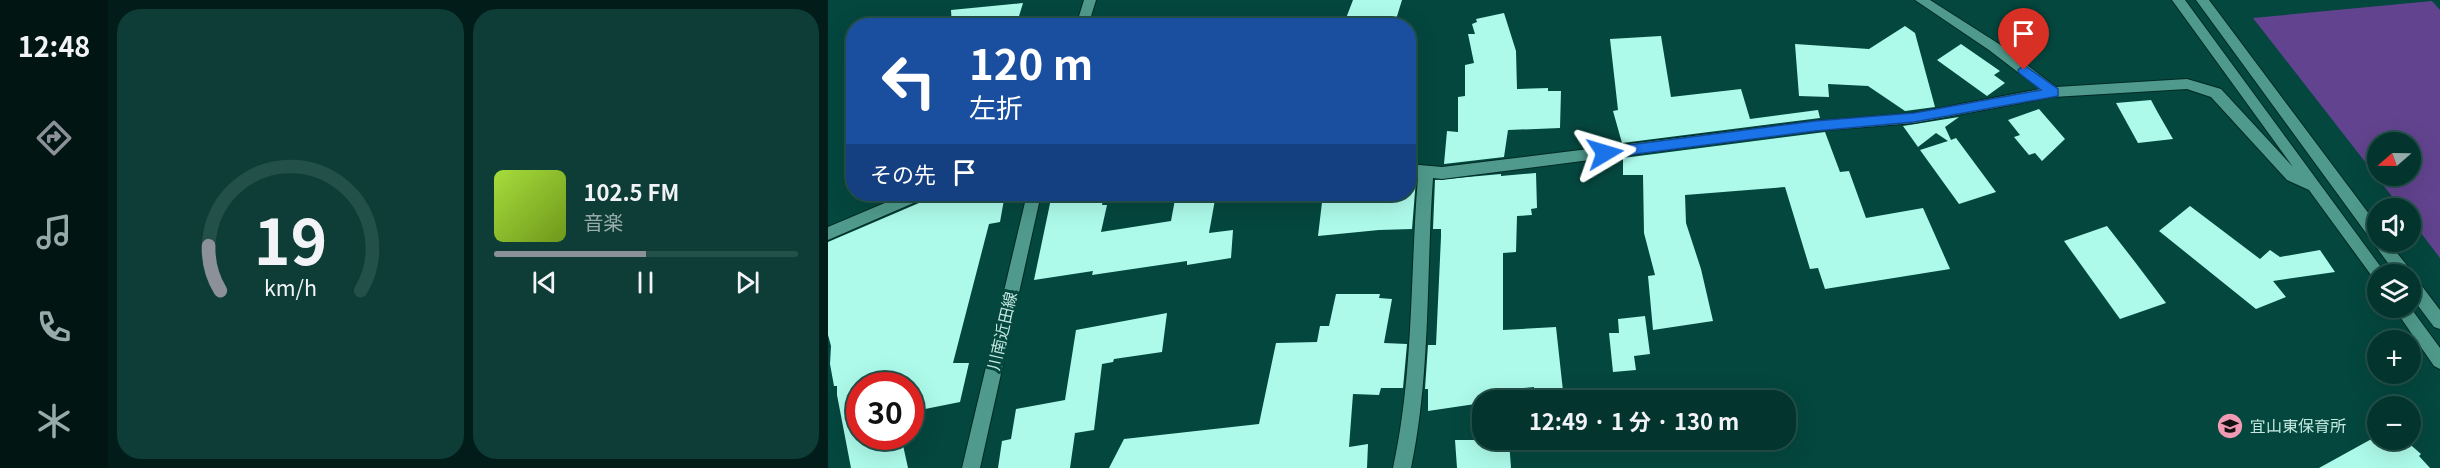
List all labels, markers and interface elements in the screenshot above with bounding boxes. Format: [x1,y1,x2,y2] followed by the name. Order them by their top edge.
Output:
[1998,8,2049,70] pin
[2007,17,2040,50] icon: arrive
[18,26,90,65] text: 12:48
[969,31,1093,92] text: 120 m
[870,42,948,120] icon: left
[969,87,1023,126] text: 左折
[33,117,75,159] icon: directions
[1573,121,1637,185] position arrow
[2367,132,2421,186] north arrow
[2367,132,2421,450] map controls
[948,156,981,189] icon: arrive
[870,157,936,189] text: その先
[584,175,679,207] text: 102.5 FM
[253,193,327,283] text: 19
[2367,198,2421,252] button: sound
[584,207,624,236] text: 音楽
[33,211,75,253] icon: music
[2367,264,2421,318] button: layers
[528,266,561,299] icon: previous
[629,266,662,299] icon: pause
[731,266,764,299] icon: next
[264,271,317,302] text: km/h
[980,289,1022,372] street label: 川南近田線
[33,306,75,348] icon: phone
[2367,330,2421,384] button: +
[846,372,924,450] speed limit sign: 30
[2367,396,2421,450] button: −
[33,400,75,442] icon: climate
[1529,404,1739,436] text: 12:49 · 1 分 · 130 m
[2215,411,2245,441] school or university icon: 宜山東保育所
[2250,413,2346,437] place label: 宜山東保育所

